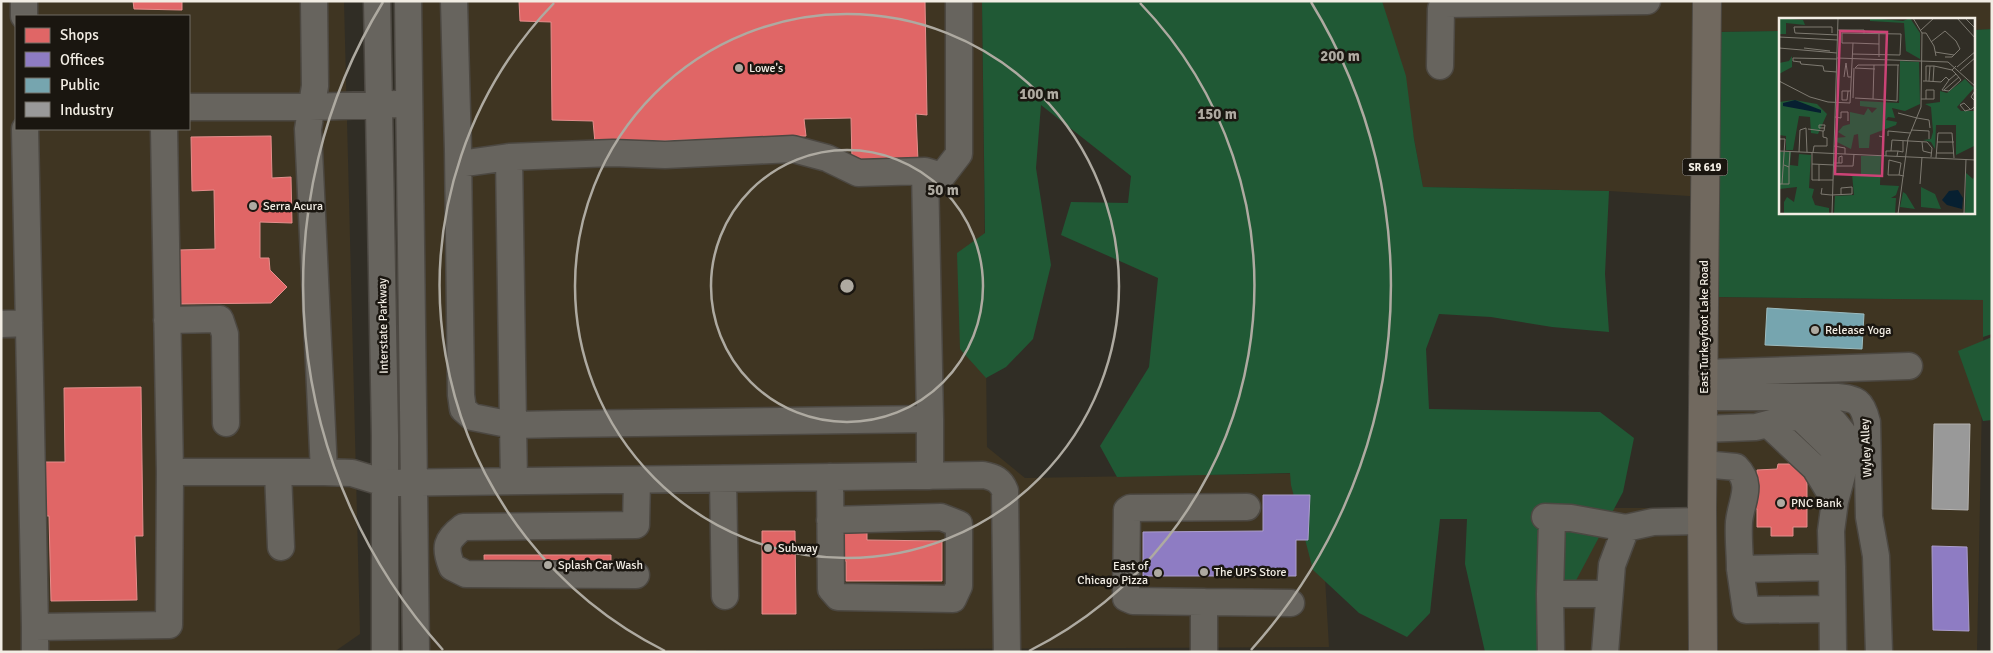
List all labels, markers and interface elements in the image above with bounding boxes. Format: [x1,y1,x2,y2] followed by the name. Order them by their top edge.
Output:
[15,15,190,130] legend
[1779,18,1976,214] inset map
[60,26,99,44] text: Shops
[1320,47,1360,65] text: 200 m
[60,51,105,69] text: Offices
[749,61,783,76] place label: Lowe's
[733,62,745,74] marker: Lowe's
[60,76,100,94] text: Public
[1019,85,1059,103] text: 100 m
[60,101,113,119] text: Industry
[1197,105,1237,123] text: 150 m
[1682,158,1728,176] road number: SR 619
[927,181,959,199] text: 50 m
[263,199,323,214] place label: Serra Acura
[247,200,259,212] marker: Serra Acura
[1697,260,1712,394] street label: East Turkeyfoot Lake Road
[838,277,856,295] centre of rings
[375,278,392,374] street label: Interstate Parkway
[1825,323,1891,338] place label: Release Yoga
[1809,324,1821,336] marker: Release Yoga
[1857,418,1876,478] street label: Wyley Alley
[1791,496,1842,511] place label: PNC Bank
[1775,497,1787,509] marker: PNC Bank
[778,541,818,556] place label: Subway
[762,542,774,554] marker: Subway
[558,558,643,573] place label: Splash Car Wash
[542,559,554,571] marker: Splash Car Wash
[1077,559,1149,588] place label: East of Chicago Pizza
[1214,565,1286,580] place label: The UPS Store
[1198,566,1210,578] marker: The UPS Store
[1152,567,1164,579] marker: East of Chicago Pizza

